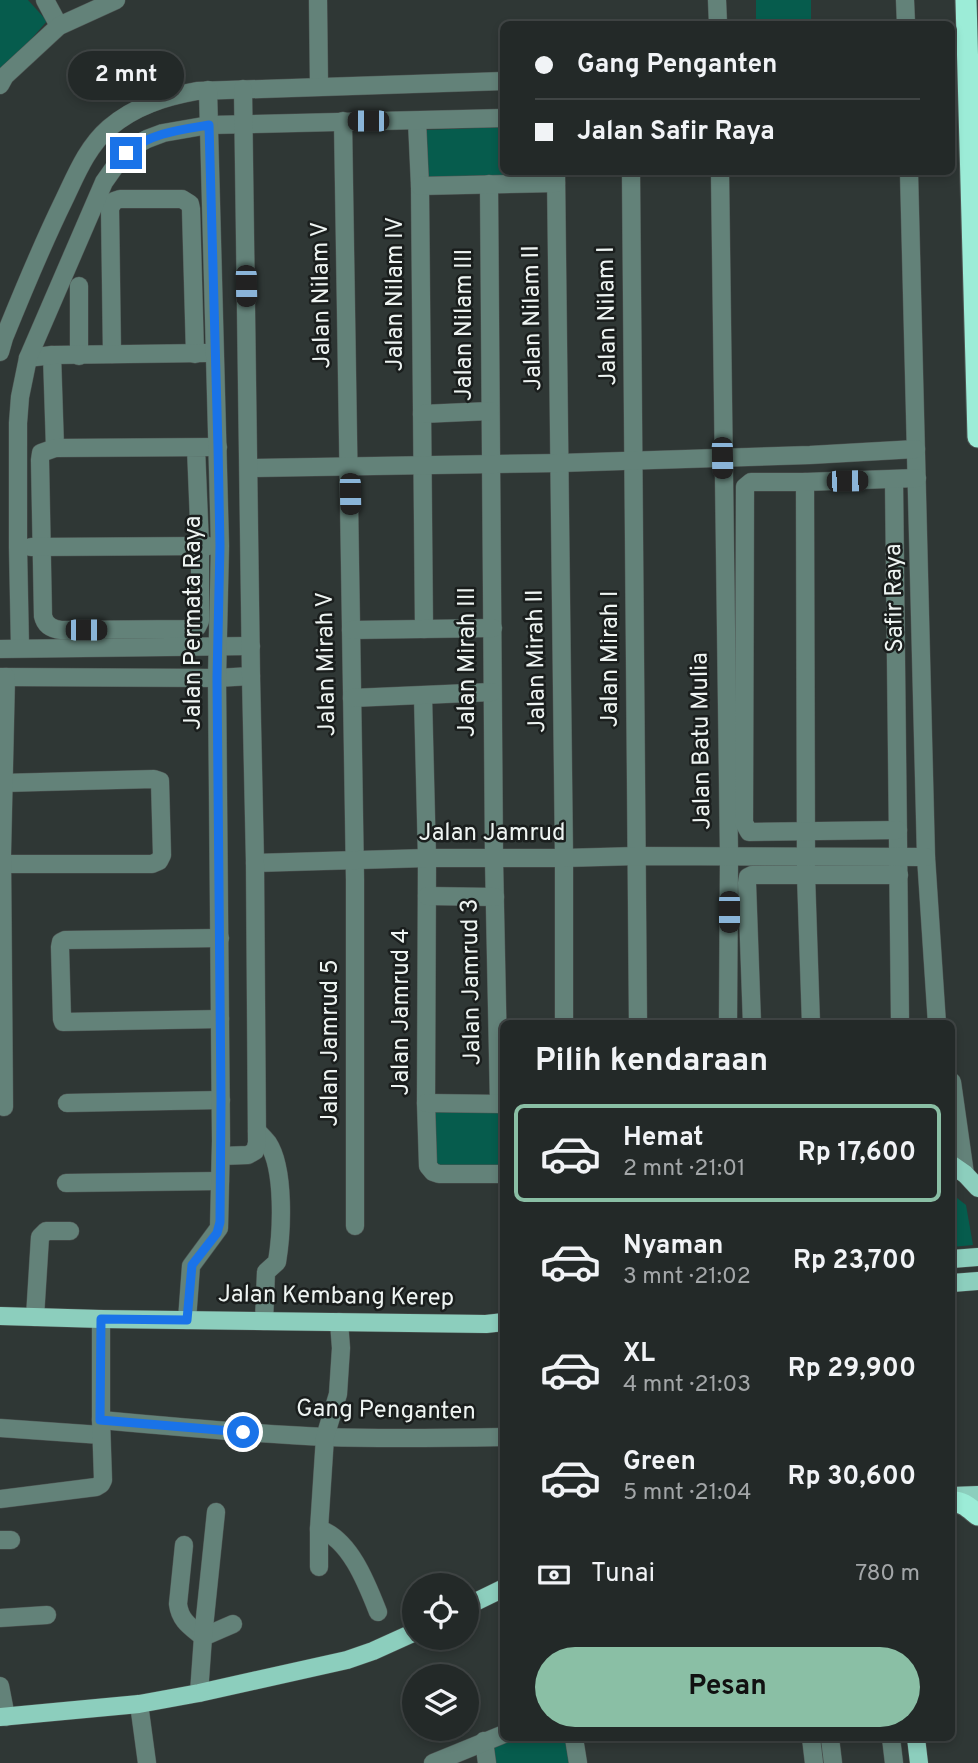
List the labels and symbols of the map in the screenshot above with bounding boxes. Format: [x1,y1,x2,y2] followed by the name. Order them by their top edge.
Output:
[68,52,184,100] callout: 2 mnt
[348,111,390,132] car
[110,137,142,169] route end
[381,217,411,371] street label: Jalan Nilam IV
[306,221,338,369] street label: Jalan Nilam V
[517,245,549,391] street label: Jalan Nilam II
[592,246,624,386] street label: Jalan Nilam I
[450,249,480,401] street label: Jalan Nilam III
[236,265,257,307] car
[712,437,733,479] car
[826,470,869,492] car
[340,473,361,515] car
[179,516,209,730] street label: Jalan Permata Raya
[879,543,911,653] street label: Safir Raya
[453,587,483,737] street label: Jalan Mirah III
[521,589,553,733] street label: Jalan Mirah II
[311,591,343,737] street label: Jalan Mirah V
[596,591,626,727] street label: Jalan Mirah I
[66,620,108,641] car
[685,652,719,830] street label: Jalan Batu Mulia
[419,819,565,849] street label: Jalan Jamrud
[719,891,740,933] car
[456,898,488,1066] street label: Jalan Jamrud 3
[387,928,417,1096] street label: Jalan Jamrud 4
[316,959,346,1127] street label: Jalan Jamrud 5
[218,1280,454,1314] street label: Jalan Kembang Kerep
[296,1394,476,1428] street label: Gang Penganten
[227,1416,259,1448] route start

